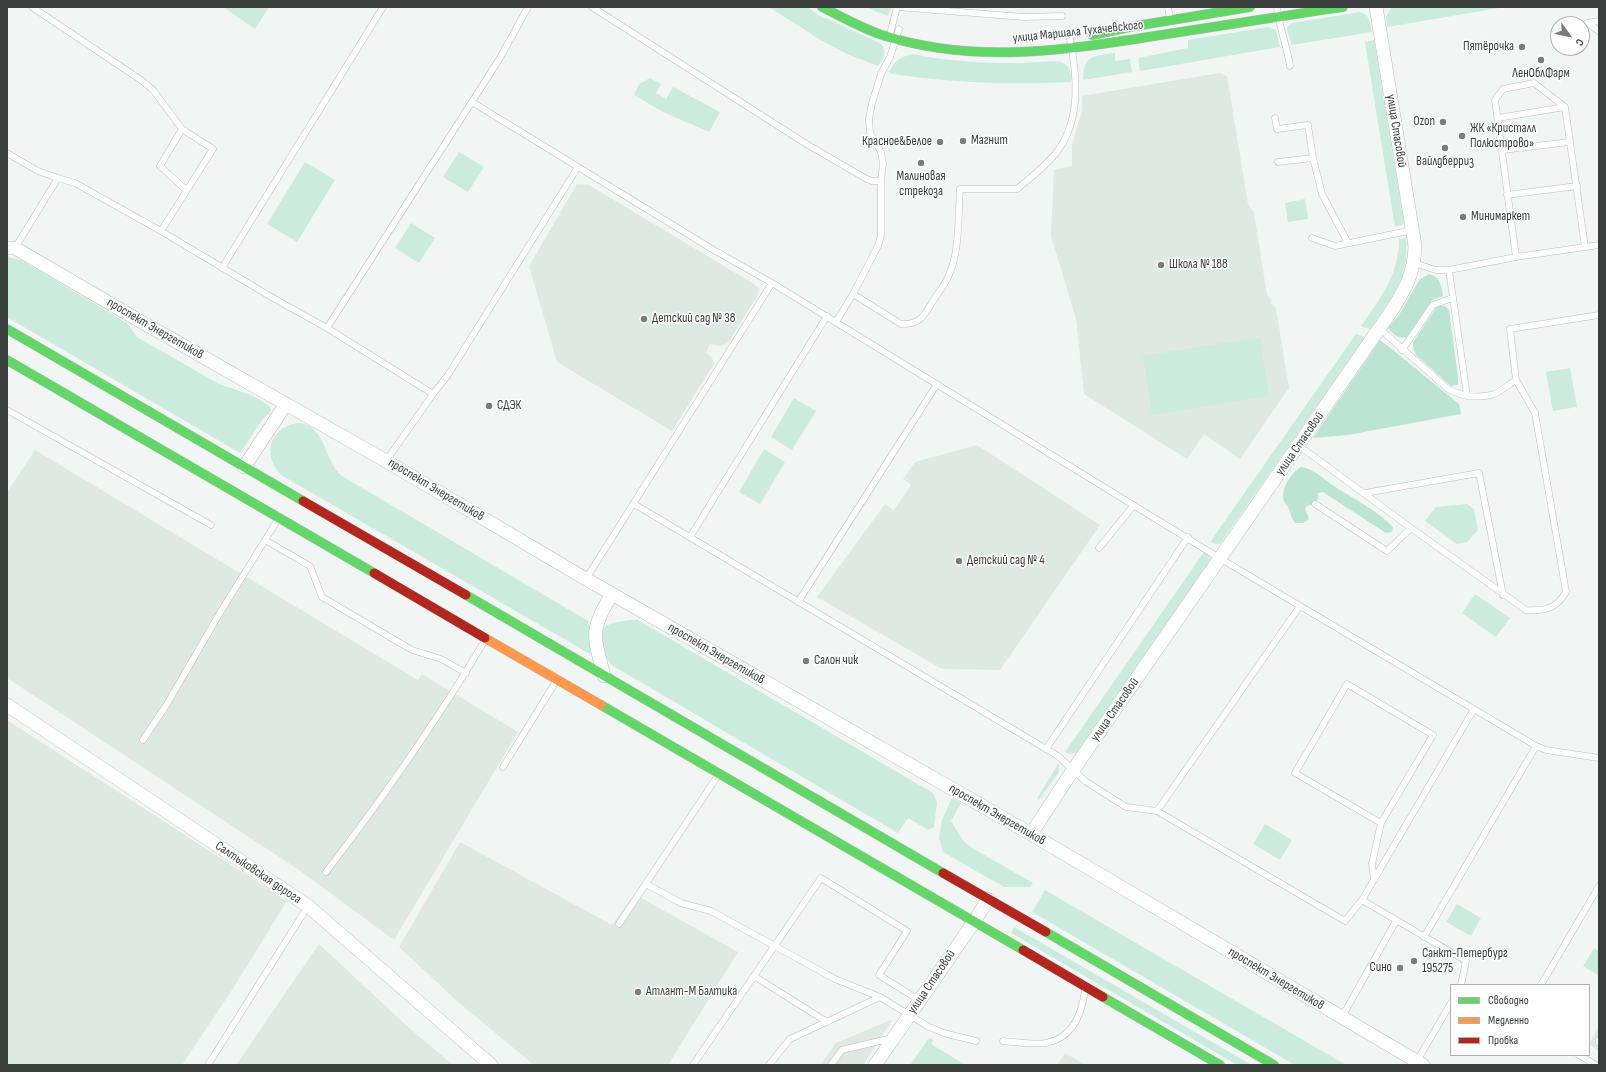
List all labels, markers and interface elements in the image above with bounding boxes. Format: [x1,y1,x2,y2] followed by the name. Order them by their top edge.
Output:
[1550,16,1590,56] north arrow
[1012,17,1144,47] street label: улица Маршала Тухачевского
[1573,36,1587,48] text: С
[1463,39,1514,55] place label: Пятёрочка
[1517,42,1527,52] marker: Пятёрочка
[1536,55,1546,65] marker: ЛенОблФарм
[1512,66,1570,82] place label: ЛенОблФарм
[1383,93,1409,169] street label: улица Стасовой
[1413,114,1435,130] place label: Ozon
[1438,117,1448,127] marker: Ozon
[1470,121,1536,152] place label: ЖК «Кристалл Полюстрово»
[1457,131,1467,141] marker: ЖК «Кристалл Полюстрово»
[971,133,1008,149] place label: Магнит
[862,134,932,150] place label: Красное&Белое
[958,136,968,146] marker: Магнит
[935,137,945,147] marker: Красное&Белое
[1440,143,1450,153] marker: Вайлдберриз
[1416,154,1474,170] place label: Вайлдберриз
[916,158,926,168] marker: Малиновая стрекоза
[897,169,945,200] place label: Малиновая стрекоза
[1471,209,1530,225] place label: Минимаркет
[1458,212,1468,222] marker: Минимаркет
[1169,257,1228,273] place label: Школа № 188
[1156,260,1166,270] marker: Школа № 188
[104,295,206,363] street label: проспект Энергетиков
[652,311,735,327] place label: Детский сад № 38
[639,314,649,324] marker: Детский сад № 38
[497,398,521,414] place label: СДЭК
[484,401,494,411] marker: СДЭК
[1272,409,1328,479] street label: улица Стасовой
[385,455,487,525] street label: проспект Энергетиков
[967,553,1045,569] place label: Детский сад № 4
[954,556,964,566] marker: Детский сад № 4
[665,620,767,688] street label: проспект Энергетиков
[814,653,858,669] place label: Салон чик
[801,656,811,666] marker: Салон чик
[1087,675,1143,745] street label: улица Стасовой
[946,781,1048,849] street label: проспект Энергетиков
[212,838,304,908] street label: Салтыковская дорога
[1225,944,1327,1014] street label: проспект Энергетиков
[1422,946,1508,977] place label: Санкт-Петербург 195275
[905,947,959,1017] street label: улица Стасовой
[1409,956,1419,966] marker: Санкт-Петербург 195275
[1369,960,1392,976] place label: Сино
[1395,963,1405,973] marker: Сино
[646,984,737,1000] place label: Атлант-М Балтика
[1450,984,1590,1056] legend
[633,987,643,997] marker: Атлант-М Балтика
[1488,993,1529,1008] text: Свободно
[1488,1013,1529,1028] text: Медленно
[1488,1033,1518,1048] text: Пробка

